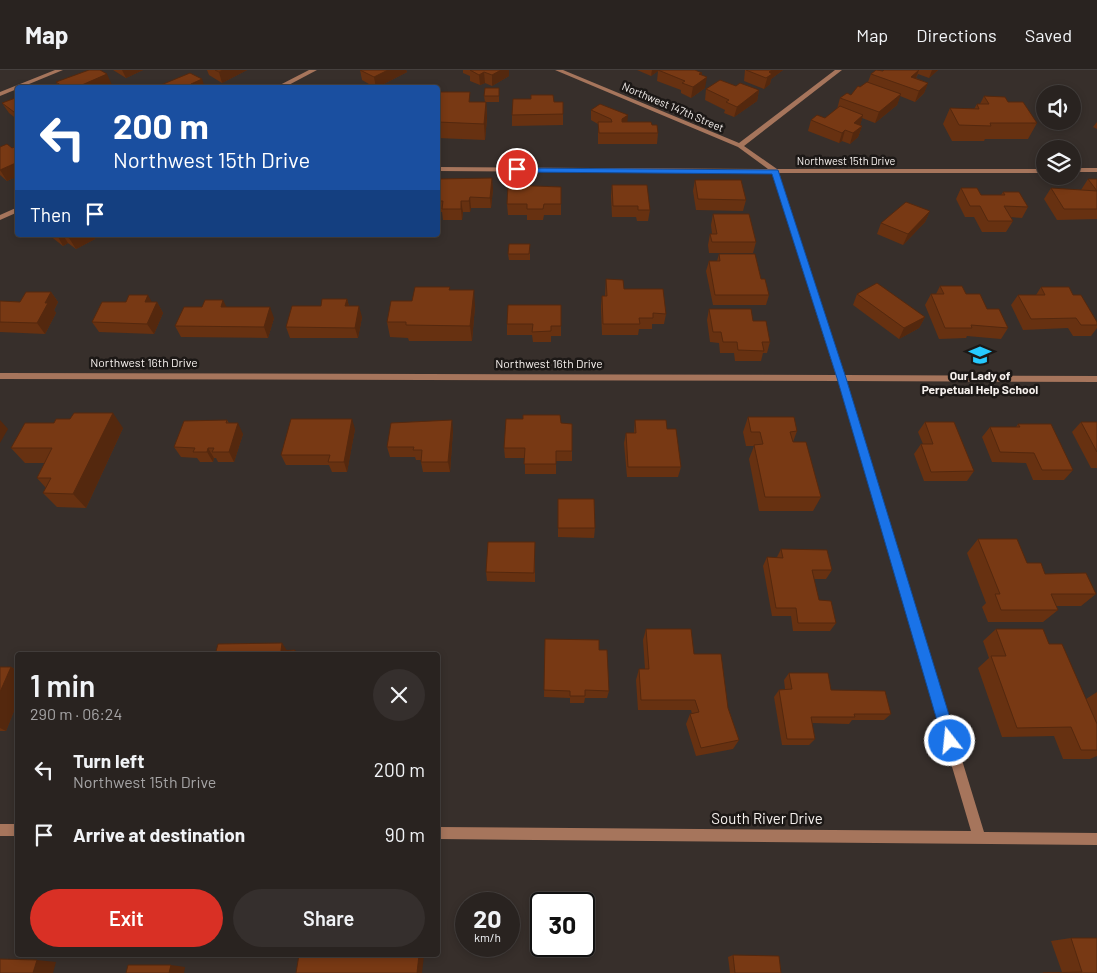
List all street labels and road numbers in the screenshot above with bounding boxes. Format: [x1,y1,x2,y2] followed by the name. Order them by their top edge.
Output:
[620,79,726,134] street label: Northwest 147th Street
[797,154,895,167] street label: Northwest 15th Drive
[90,355,198,369] street label: Northwest 16th Drive
[495,356,603,370] street label: Northwest 16th Drive
[711,809,823,827] street label: South River Drive

